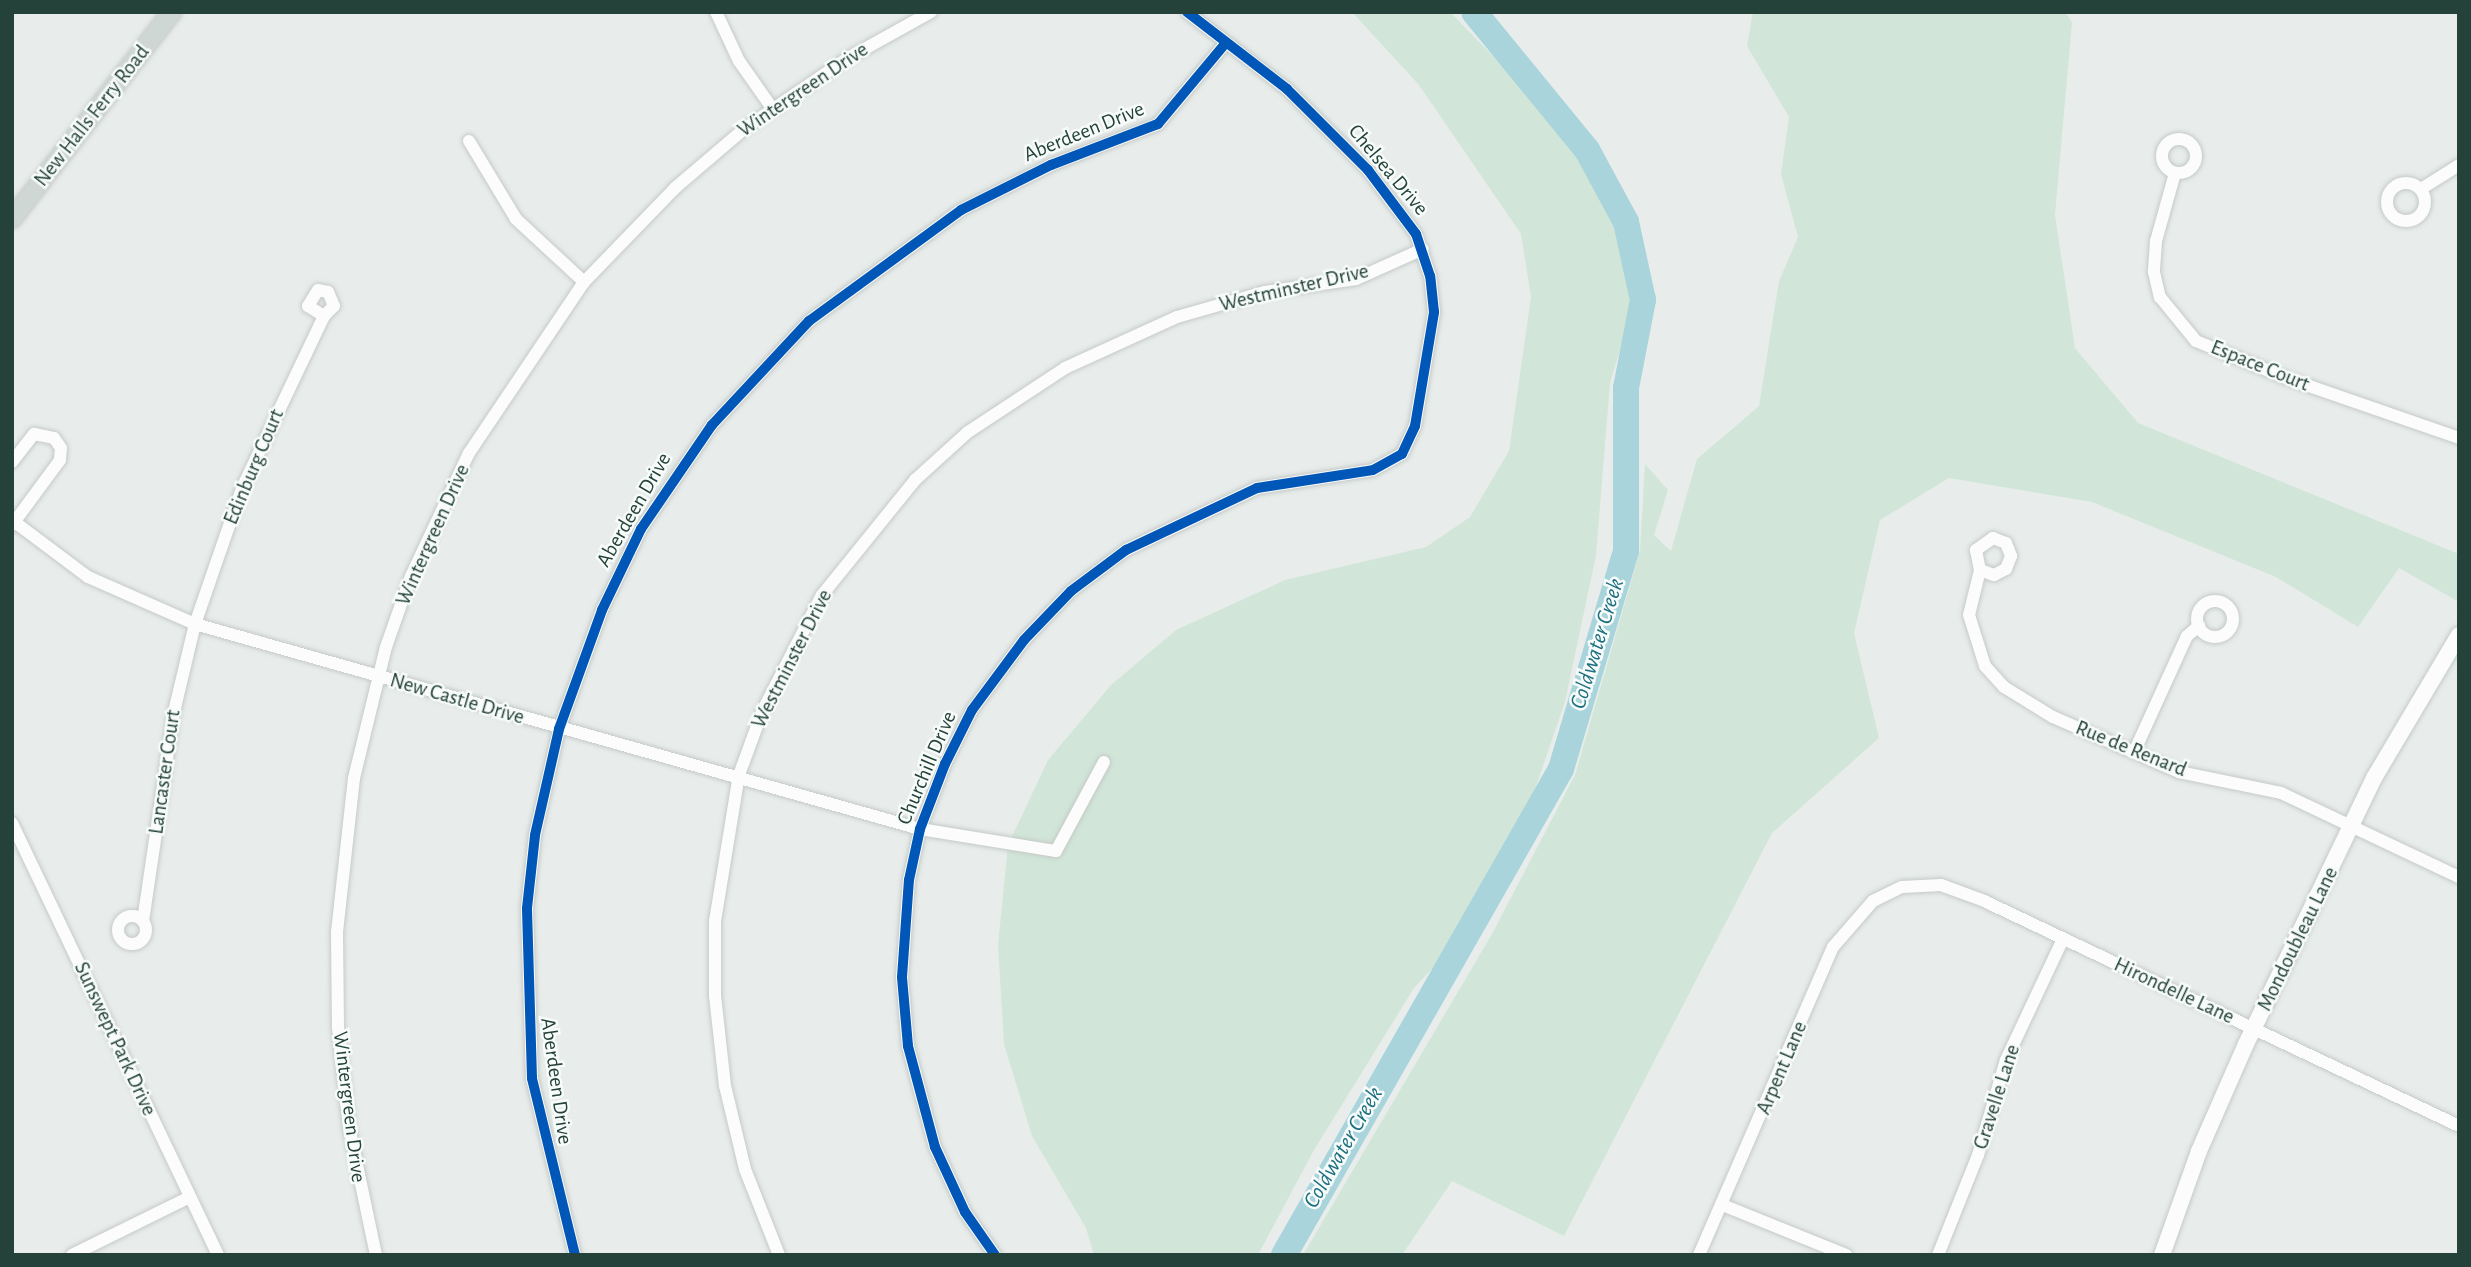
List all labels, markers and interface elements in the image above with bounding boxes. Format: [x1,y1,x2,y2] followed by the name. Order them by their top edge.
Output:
[733,37,873,143] street label: Wintergreen Drive
[29,40,155,192] street label: New Halls Ferry Road
[1020,96,1148,168] street label: Aberdeen Drive
[1343,119,1433,221] street label: Chelsea Drive
[1217,259,1371,317] street label: Westminster Drive
[2207,335,2313,397] street label: Espace Court
[218,405,290,529] street label: Edinburg Court
[591,448,677,572] street label: Aberdeen Drive
[391,461,475,609] street label: Wintergreen Drive
[1565,575,1631,713] water label: Coldwater Creek
[746,585,838,733] street label: Westminster Drive
[387,668,527,730] street label: New Castle Drive
[144,708,186,836] street label: Lancaster Court
[892,708,962,828] street label: Churchill Drive
[2072,715,2190,783] street label: Rue de Renard
[2252,863,2344,1015] street label: Mondoubleau Lane
[2110,952,2238,1030] street label: Hirondelle Lane
[68,958,162,1120] street label: Sunswept Park Drive
[535,1016,577,1146] street label: Aberdeen Drive
[1751,1018,1813,1118] street label: Arpent Lane
[327,1030,371,1184] street label: Wintergreen Drive
[1968,1041,2026,1153] street label: Gravelle Lane
[1298,1083,1390,1213] water label: Coldwater Creek

